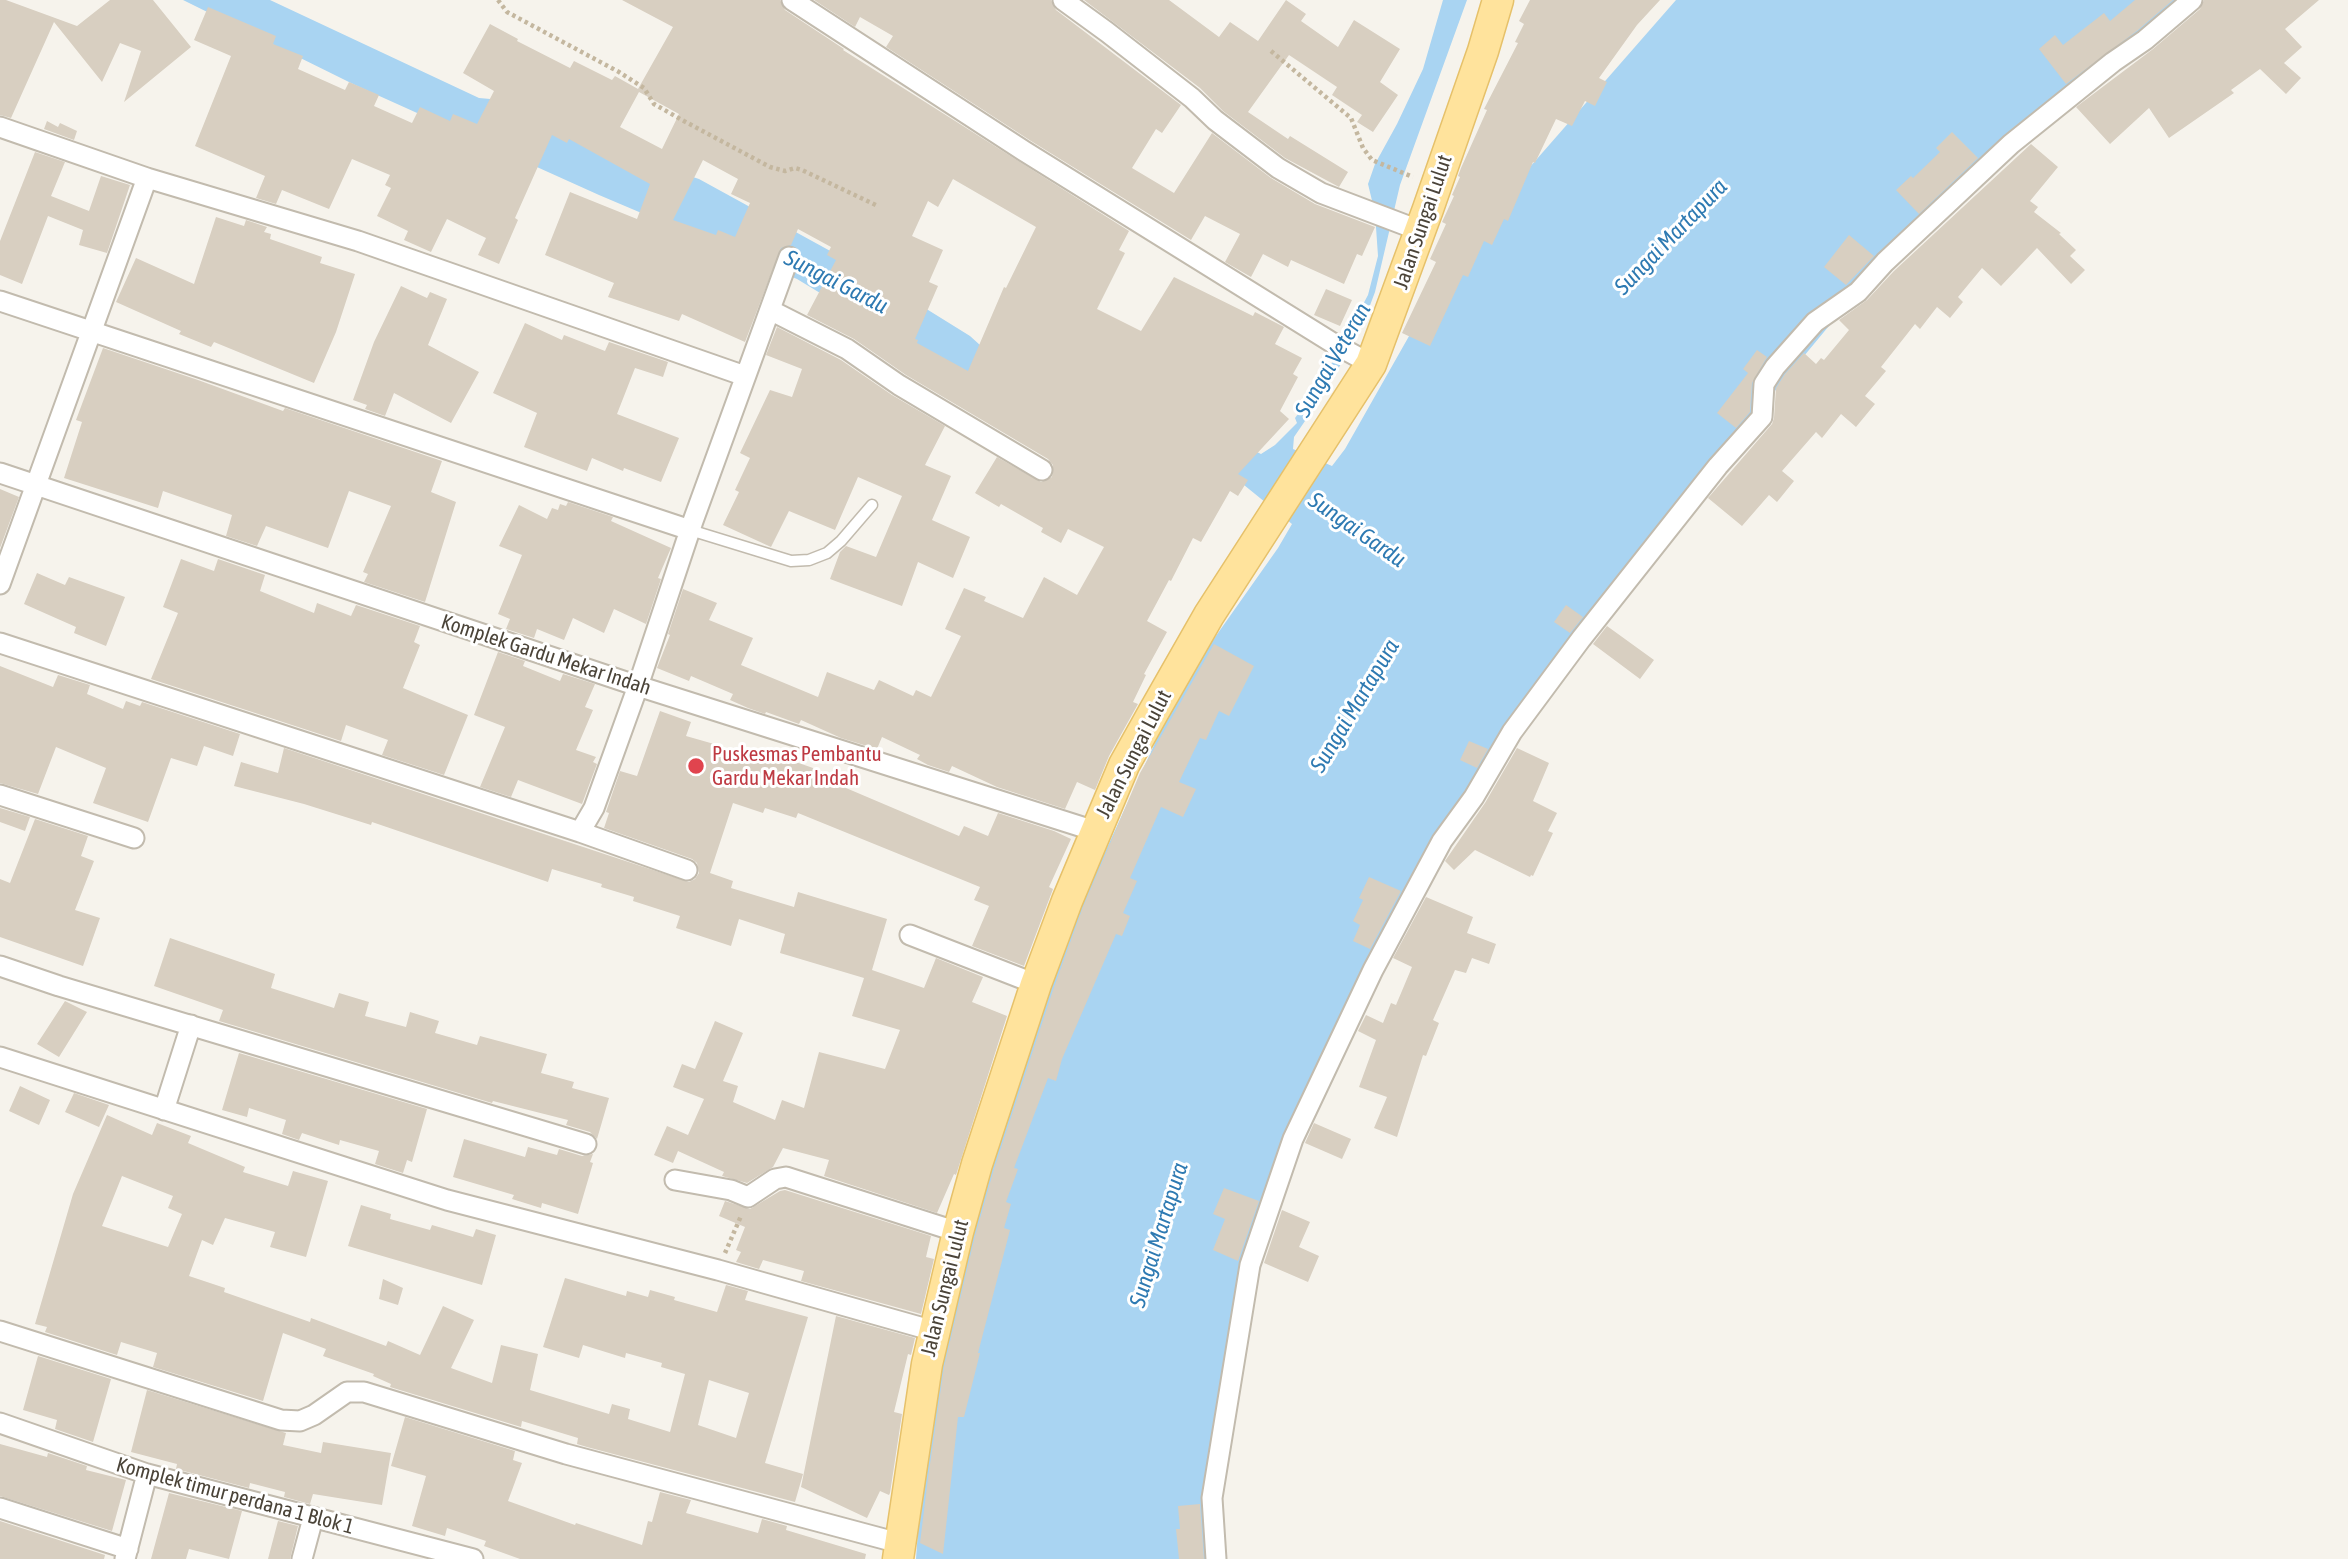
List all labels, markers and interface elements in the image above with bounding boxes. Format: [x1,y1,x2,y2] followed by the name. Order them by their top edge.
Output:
[1388,152,1458,292] street label: Jalan Sungai Lulut
[1609,173,1733,301] water label: Sungai Martapura
[780,244,892,320] water label: Sungai Gardu
[1289,298,1377,422] water label: Sungai Veteran
[1303,486,1411,574] water label: Sungai Gardu
[438,609,654,701] street label: Komplek Gardu Mekar Indah
[1305,635,1405,777] water label: Sungai Martapura
[1091,686,1177,822] street label: Jalan Sungai Lulut
[712,741,882,791] place label: Puskesmas Pembantu Gardu Mekar Indah
[686,756,706,776] marker: Puskesmas Pembantu Gardu Mekar Indah
[1124,1159,1194,1311] water label: Sungai Martapura
[916,1217,974,1359] street label: Jalan Sungai Lulut
[113,1452,357,1540] street label: Komplek timur perdana 1 Blok 1

